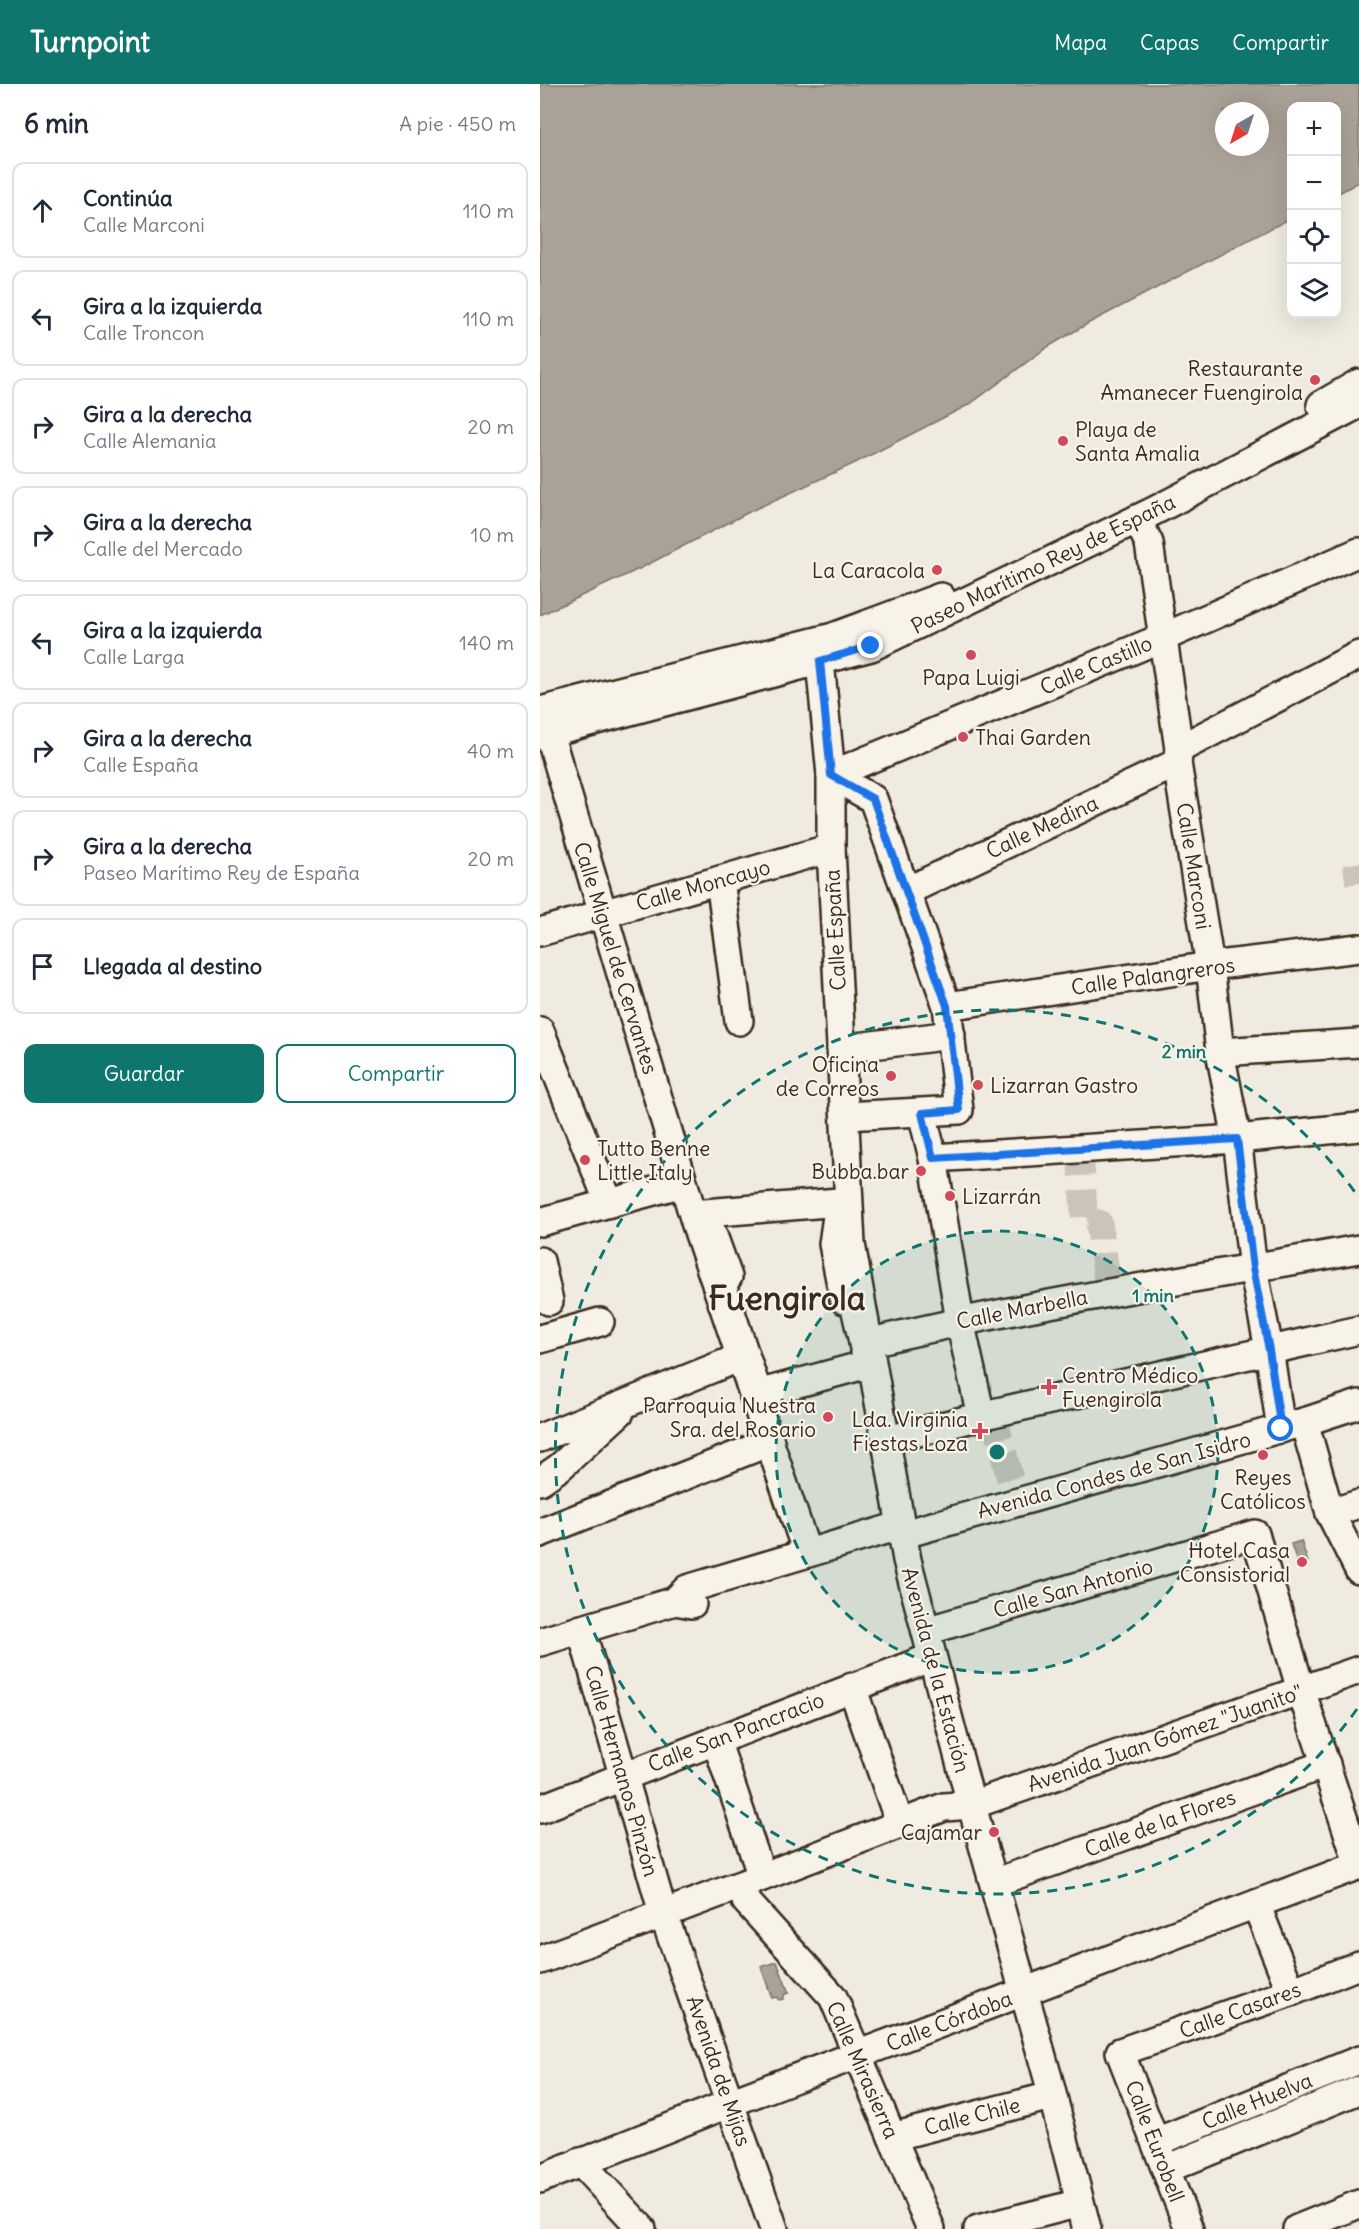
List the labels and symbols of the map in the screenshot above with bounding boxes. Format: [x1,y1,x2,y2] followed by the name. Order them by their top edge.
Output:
[1215,102,1269,156] north arrow
[1100,355,1303,406] place label: Restaurante Amanecer Fuengirola
[1308,373,1322,387] marker: Restaurante Amanecer Fuengirola
[1075,416,1200,467] place label: Playa de Santa Amalia
[1056,434,1070,448] marker: Playa de Santa Amalia
[906,488,1180,640] street label: Paseo Marítimo Rey de España
[812,557,925,584] place label: La Caracola
[930,563,944,577] marker: La Caracola
[1036,629,1156,701] street label: Calle Castillo
[857,632,883,658] route end
[964,648,978,662] marker: Papa Luigi
[922,664,1020,691] place label: Papa Luigi
[975,724,1091,751] place label: Thai Garden
[956,730,970,744] marker: Thai Garden
[982,789,1102,865] street label: Calle Medina
[1171,801,1217,931] street label: Calle Marconi
[568,839,664,1077] street label: Calle Miguel de Cervantes
[633,853,773,917] street label: Calle Moncayo
[818,869,852,991] street label: Calle España
[1069,951,1237,1001] street label: Calle Palangreros
[1162,1040,1207,1063] text: 2 min
[776,1051,879,1102] place label: Oficina de Correos
[884,1069,898,1083] marker: Oficina de Correos
[990,1072,1138,1099] place label: Lizarran Gastro
[971,1078,985,1092] marker: Lizarran Gastro
[597,1135,710,1186] place label: Tutto Benne Little Italy
[578,1153,592,1167] marker: Tutto Benne Little Italy
[811,1158,909,1185] place label: Bubba.bar
[914,1164,928,1178] marker: Bubba.bar
[962,1183,1041,1210] place label: Lizarrán
[943,1189,957,1203] marker: Lizarrán
[708,1277,866,1319] district label: Fuengirola
[954,1283,1090,1335] street label: Calle Marbella
[1132,1284,1174,1307] text: 1 min
[1062,1362,1198,1413] place label: Centro Médico Fuengirola
[1040,1378,1058,1396] marker: Centro Médico Fuengirola
[643,1392,816,1443] place label: Parroquia Nuestra Sra. del Rosario
[852,1406,968,1457] place label: Lda. Virginia Fiestas Loza
[821,1410,835,1424] marker: Parroquia Nuestra Sra. del Rosario
[1267,1415,1293,1441] route start
[973,1424,987,1438] marker: Lda. Virginia Fiestas Loza
[974,1425,1254,1525] street label: Avenida Condes de San Isidro
[987,1442,1007,1462] centre of rings
[1256,1448,1270,1462] marker: Reyes Católicos
[1220,1464,1306,1515] place label: Reyes Católicos
[1180,1537,1290,1588] place label: Hotel Casa Consistorial
[990,1552,1156,1624] street label: Calle San Antonio
[1295,1555,1309,1569] marker: Hotel Casa Consistorial
[896,1564,976,1776] street label: Avenida de la Estación
[579,1662,665,1880] street label: Calle Hermanos Pinzón
[1024,1678,1306,1798] street label: Avenida Juan Gómez "Juanito"
[644,1686,828,1778] street label: Calle San Pancracio
[1081,1783,1239,1863] street label: Calle de la Flores
[901,1819,982,1846] place label: Cajamar
[987,1825,1001,1839] marker: Cajamar
[1176,1976,1304,2044] street label: Calle Casares
[882,1985,1016,2057] street label: Calle Córdoba
[681,1992,757,2150] street label: Avenida de Mijas
[821,1997,905,2143] street label: Calle Mirasierra
[1198,2067,1316,2135] street label: Calle Huelva
[1119,2076,1191,2206] street label: Calle Eurobell
[921,2091,1023,2141] street label: Calle Chile

